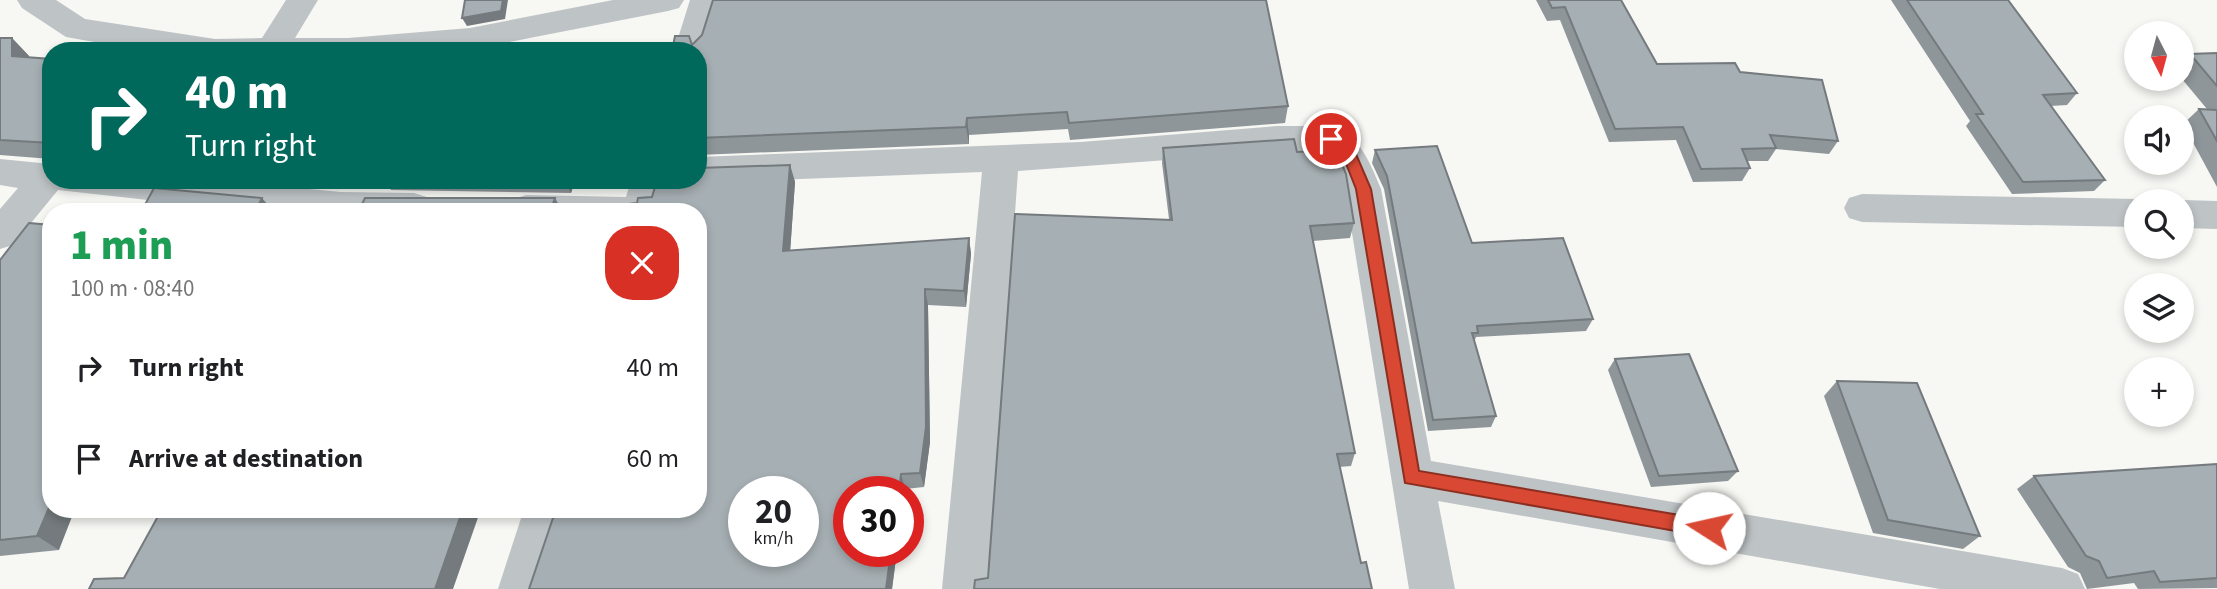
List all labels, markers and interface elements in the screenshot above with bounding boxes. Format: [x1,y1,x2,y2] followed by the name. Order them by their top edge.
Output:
[2124,21,2194,91] north arrow
[2124,21,2194,427] map controls
[185,58,289,128] text: 40 m
[70,70,161,161] icon: right
[2124,105,2194,175] button: sound
[1301,109,1361,169] pin
[1312,120,1350,158] icon: arrive
[185,123,316,169] text: Turn right
[2124,189,2194,259] button: search
[70,216,173,276] text: 1 min
[605,226,679,300] button: close
[70,272,194,305] text: 100 m · 08:40
[2124,273,2194,343] button: layers
[70,349,108,387] icon: right
[129,349,244,386] text: Turn right
[626,349,679,386] text: 40 m
[2124,357,2194,427] button: +
[70,440,108,478] icon: arrive
[129,440,363,477] text: Arrive at destination
[626,440,679,477] text: 60 m
[833,476,924,567] speed limit sign: 30
[755,487,792,537] text: 20
[1672,491,1746,565] position arrow
[754,526,793,551] text: km/h

